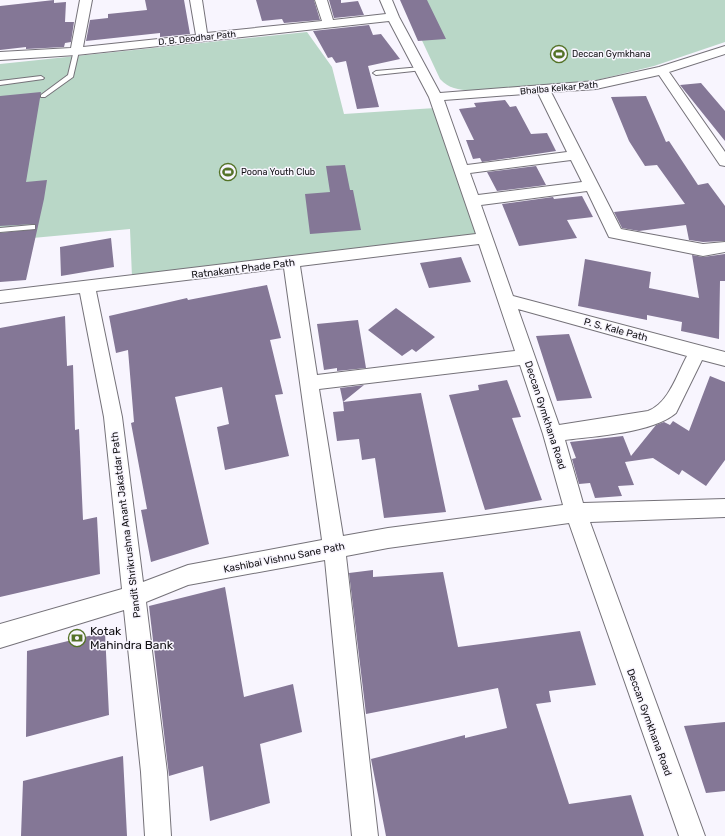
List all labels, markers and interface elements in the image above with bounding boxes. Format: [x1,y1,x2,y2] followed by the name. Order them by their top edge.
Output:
[158,29,236,47] street label: D. B. Deodhar Path
[549,44,569,64] sports icon: Deccan Gymkhana
[572,49,650,59] place label: Deccan Gymkhana
[520,80,598,96] street label: Bhalba Kelkar Path
[218,162,238,182] sports icon: Poona Youth Club
[241,167,315,177] place label: Poona Youth Club
[191,257,296,281] street label: Ratnakant Phade Path
[583,316,649,344] street label: P. S. Kale Path
[522,360,568,471] street label: Deccan Gymkhana Road
[109,431,143,619] street label: Pandit Shrikrushna Anant Jakatdar Path
[222,540,346,576] street label: Kashibai Vishnu Sane Path
[90,624,174,652] place label: Kotak Mahindra Bank
[67,628,87,648] bank icon: Kotak Mahindra Bank
[624,667,674,778] street label: Deccan Gymkhana Road

